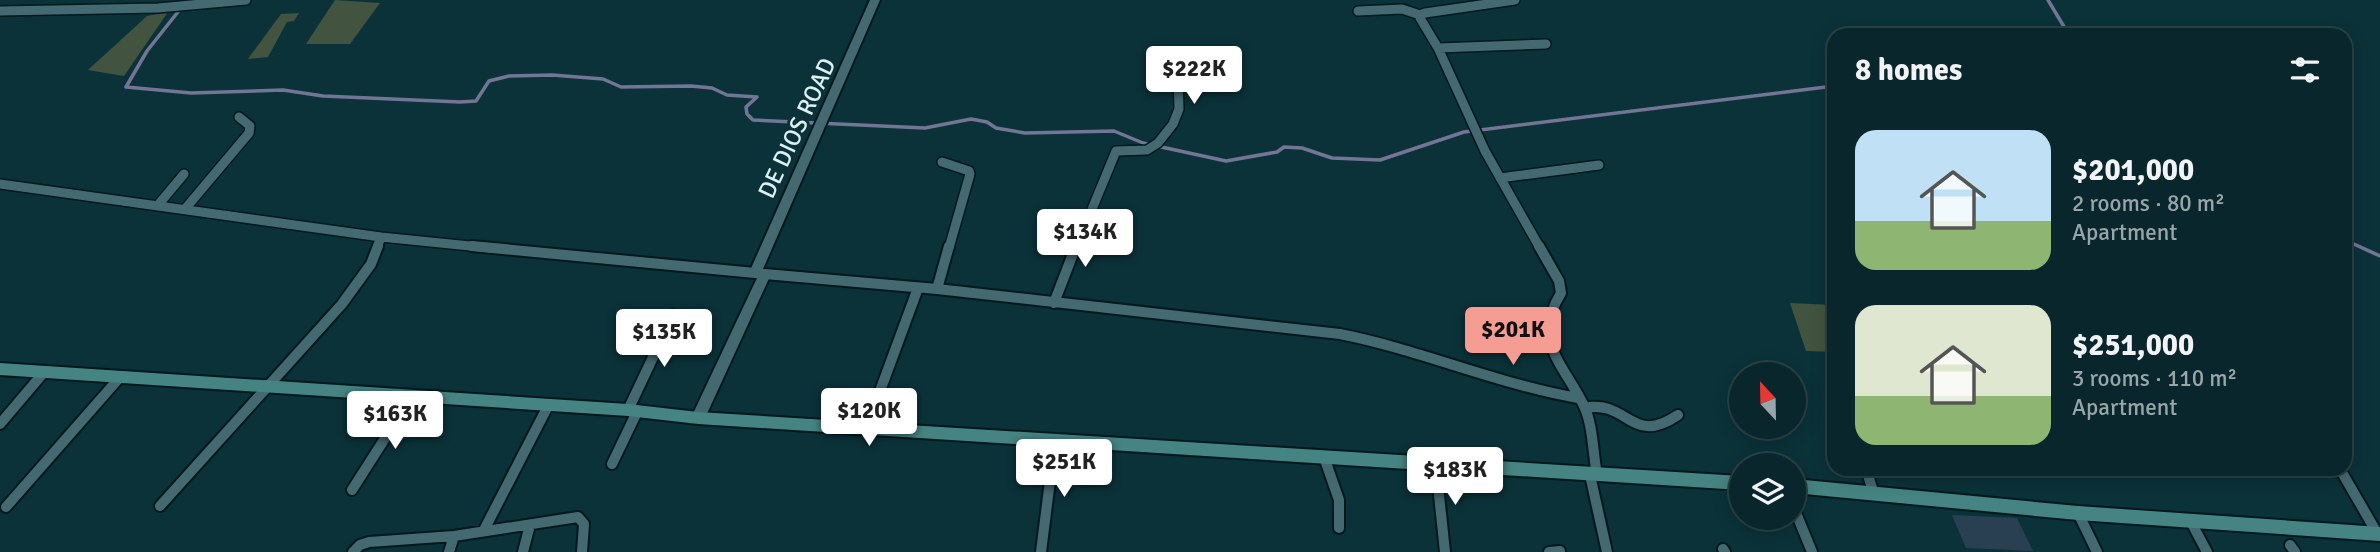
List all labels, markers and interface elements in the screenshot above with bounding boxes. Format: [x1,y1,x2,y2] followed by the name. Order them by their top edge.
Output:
[1145,46,1243,106] pin: $222K
[2286,51,2324,89] icon: filters
[1855,52,1962,89] text: 8 homes
[751,53,843,203] street label: DE DIOS ROAD
[1162,54,1226,83] text: $222K
[2072,152,2194,189] text: $201,000
[1911,158,1995,242] icon: home
[2072,189,2225,218] text: 2 rooms · 80 m²
[1036,210,1134,269] pin: $134K
[1053,217,1117,246] text: $134K
[2072,218,2177,247] text: Apartment
[1464,308,1562,367] pin: $201K
[615,310,713,369] pin: $135K
[1481,315,1545,344] text: $201K
[632,317,696,346] text: $135K
[2072,327,2194,364] text: $251,000
[1911,333,1995,417] icon: home
[1729,362,1806,439] north arrow
[1729,362,1806,530] map controls
[2072,364,2237,393] text: 3 rooms · 110 m²
[820,388,918,448] pin: $120K
[346,392,444,451] pin: $163K
[2072,393,2177,422] text: Apartment
[837,396,901,425] text: $120K
[363,399,427,428] text: $163K
[1015,440,1113,499] pin: $251K
[1032,447,1096,476] text: $251K
[1406,448,1504,507] pin: $183K
[1729,453,1806,530] button: layers
[1423,455,1487,484] text: $183K

